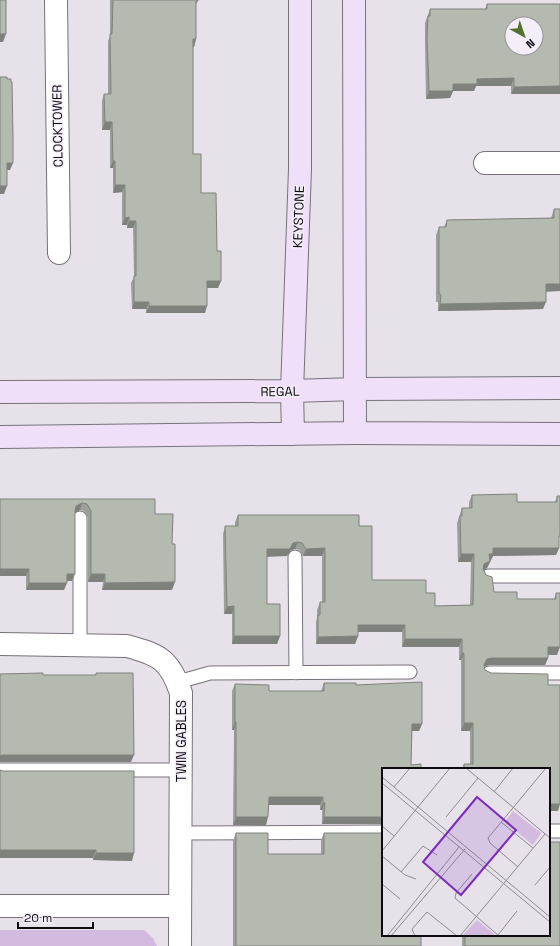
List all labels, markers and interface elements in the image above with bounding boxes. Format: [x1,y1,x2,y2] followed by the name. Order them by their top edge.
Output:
[504,16,544,56] north arrow
[523,36,538,51] text: N
[48,84,67,168] street label: CLOCKTOWER
[289,186,308,249] street label: KEYSTONE
[260,383,300,400] street label: REGAL
[173,700,190,782] street label: TWIN GABLES
[382,768,550,936] inset map
[18,904,93,930] scale bar
[24,910,52,926] text: 20 m

